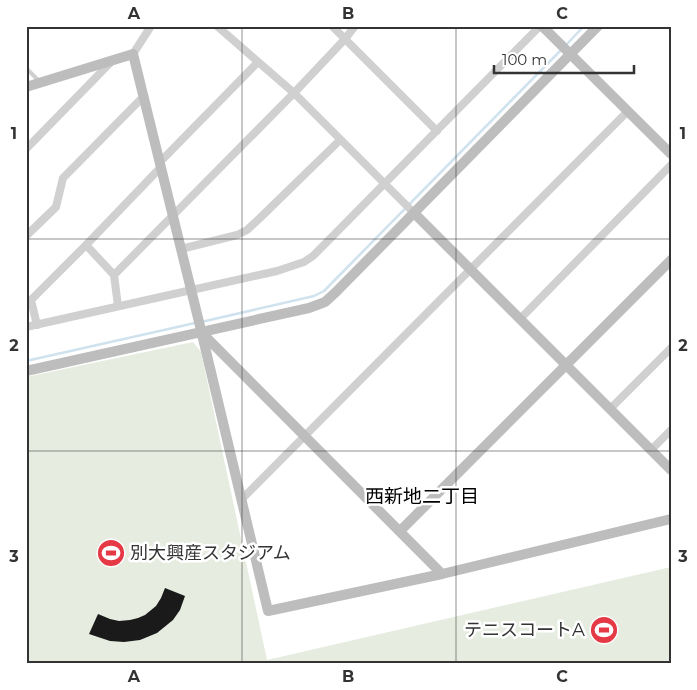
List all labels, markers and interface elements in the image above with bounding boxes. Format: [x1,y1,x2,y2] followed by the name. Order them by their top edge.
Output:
[127,4,141,23] text: A
[342,4,354,23] text: B
[556,4,568,23] text: C
[494,42,634,74] scale bar
[502,50,547,69] text: 100 m
[11,124,17,143] text: 1
[680,124,686,143] text: 1
[9,336,19,355] text: 2
[678,336,688,355] text: 2
[365,485,479,508] district label: 西新地二丁目
[96,538,126,568] sports icon: 別大興産スタジアム
[130,542,291,564] place label: 別大興産スタジアム
[8,547,19,566] text: 3
[677,547,688,566] text: 3
[589,615,619,645] sports icon: テニスコートA
[464,619,585,641] place label: テニスコートA
[127,667,141,686] text: A
[342,667,354,686] text: B
[556,667,568,686] text: C

